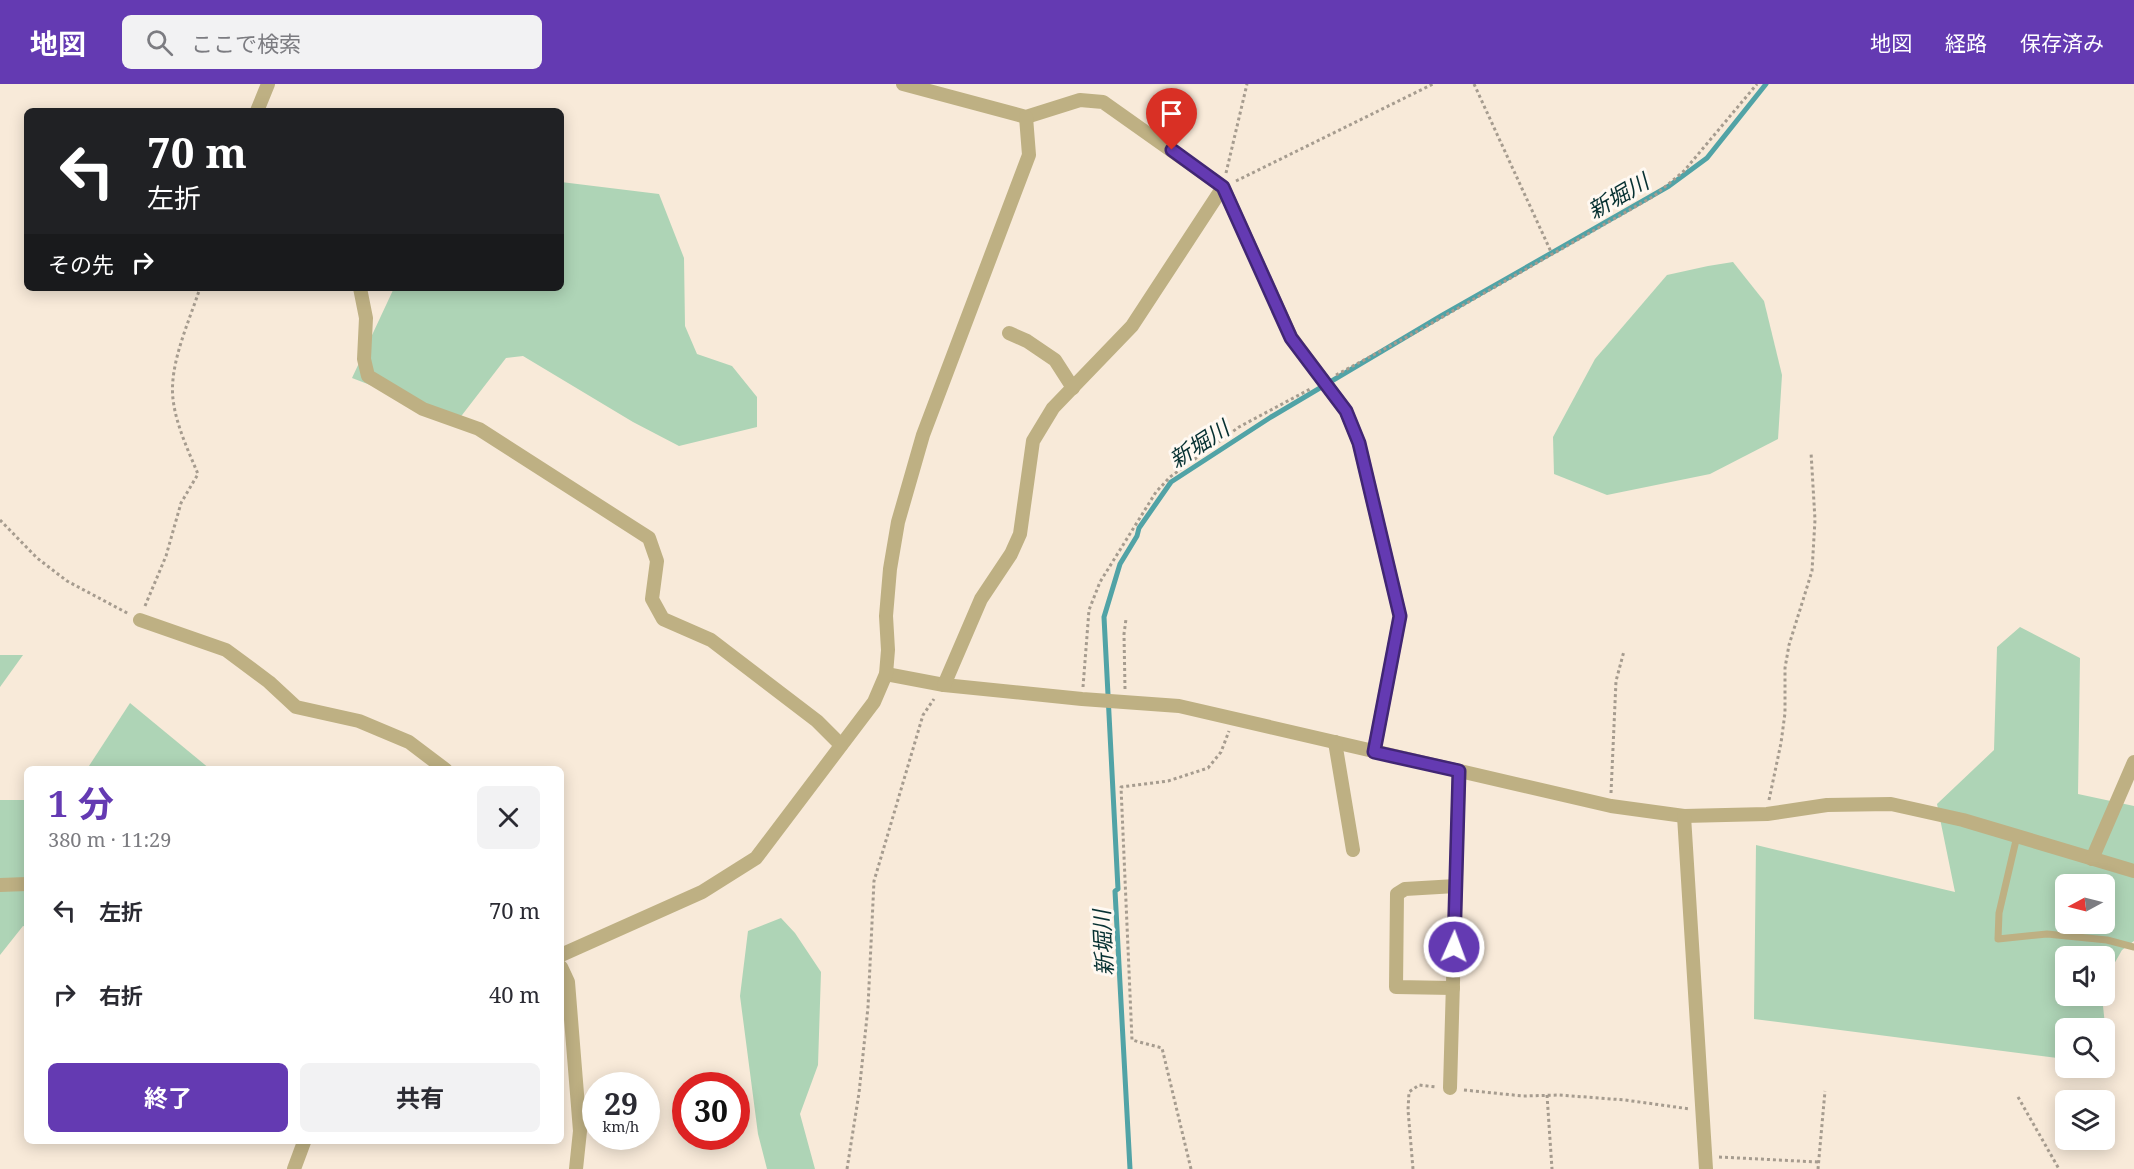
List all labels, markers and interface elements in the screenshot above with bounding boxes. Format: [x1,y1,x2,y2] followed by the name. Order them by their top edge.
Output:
[122,15,542,69] search box
[30,24,86,62] text: 地図
[143,26,176,59] icon: search
[191,28,301,58] text: ここで検索
[1870,29,1912,57] text: 地図
[1945,29,1987,57] text: 経路
[2020,29,2104,57] text: 保存済み
[1146,88,1197,150] pin
[1155,97,1188,130] icon: arrive
[147,123,247,180] text: 70 m
[48,132,126,210] icon: left
[1581,165,1655,225] water label: 新堀川
[147,179,201,216] text: 左折
[126,246,159,279] icon: right
[48,249,114,279] text: その先
[1163,412,1236,474] water label: 新堀川
[48,779,114,828] text: 1 分
[477,786,540,849] button: close
[48,826,171,853] text: 380 m · 11:29
[2055,874,2115,934] north arrow
[2055,874,2115,1150] map controls
[48,894,81,927] icon: left
[489,895,540,925] text: 70 m
[99,896,143,926] text: 左折
[1085,907,1119,977] water label: 新堀川
[1422,915,1486,979] position arrow
[2055,946,2115,1006] button: sound
[48,978,81,1011] icon: right
[489,979,540,1009] text: 40 m
[99,980,143,1010] text: 右折
[2055,1018,2115,1078] button: search
[48,1063,288,1132] button: 終了
[300,1063,540,1132] button: 共有
[672,1072,750,1150] speed limit sign: 30
[604,1083,638,1124] text: 29
[2055,1090,2115,1150] button: layers
[603,1116,639,1136] text: km/h

